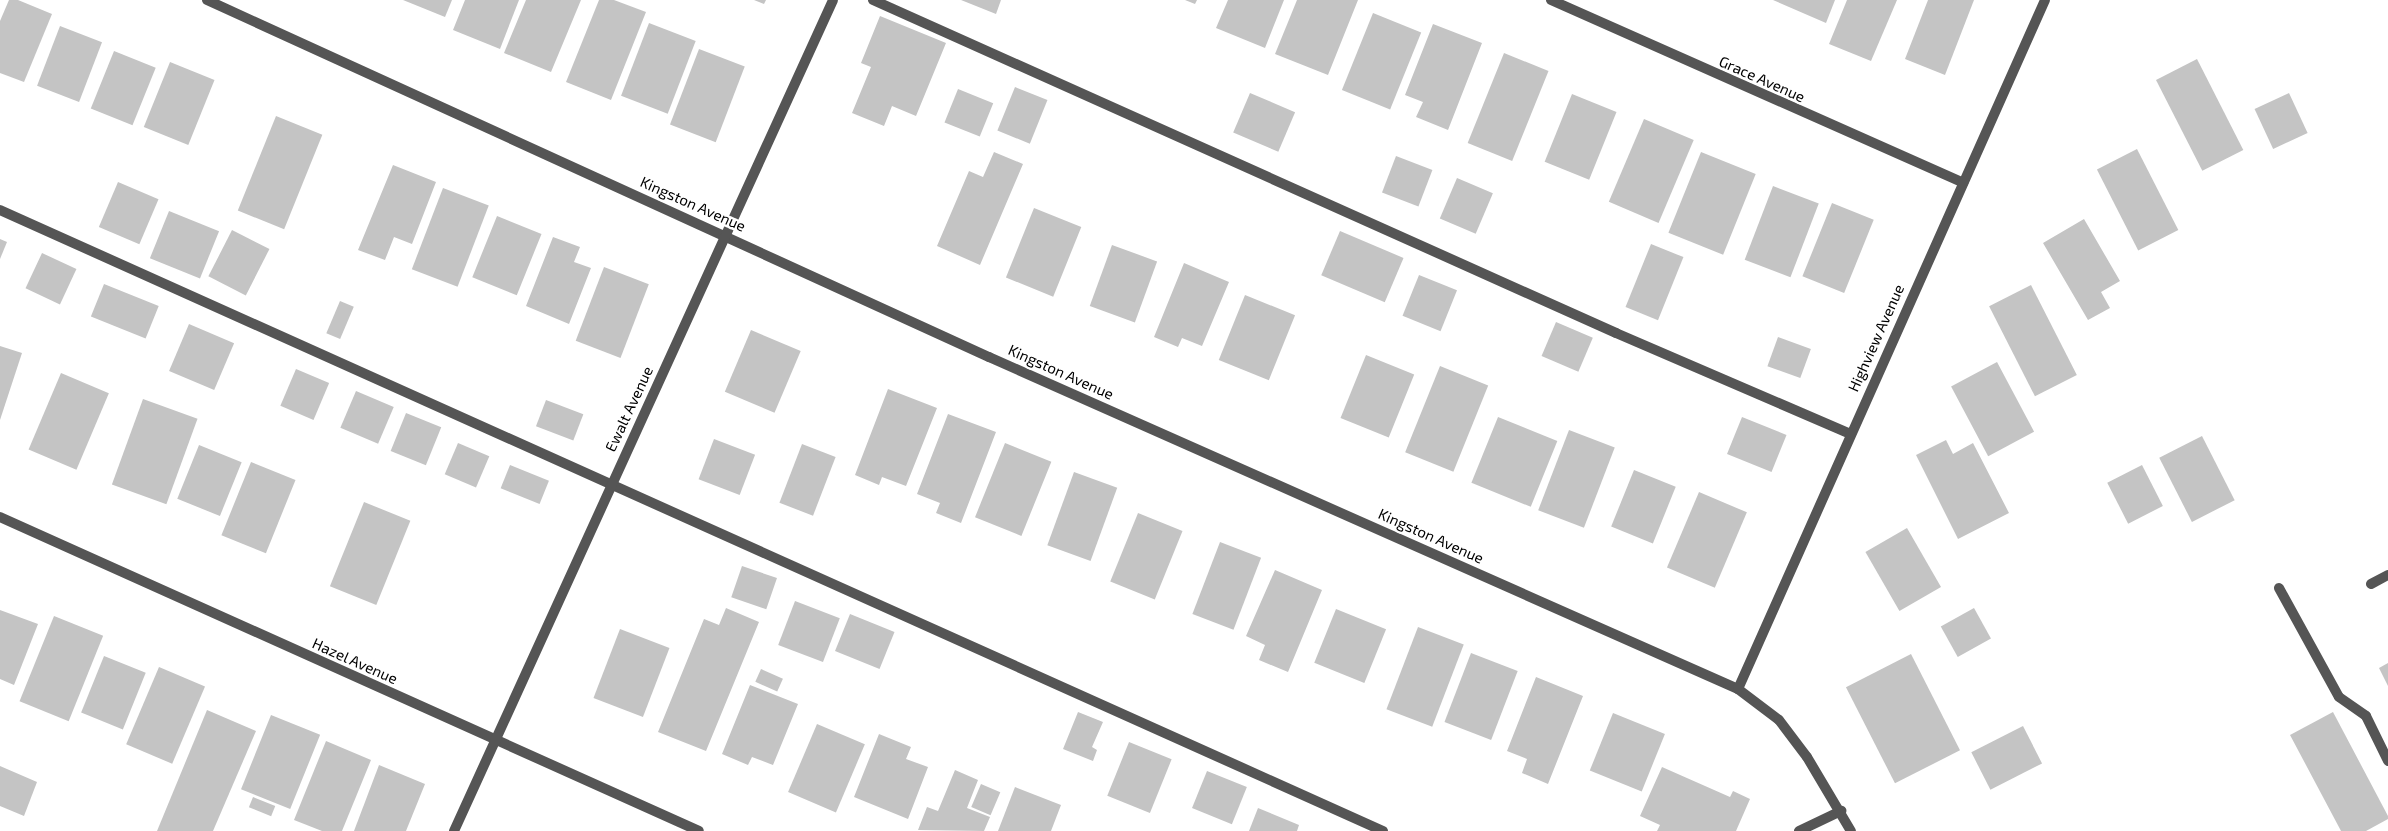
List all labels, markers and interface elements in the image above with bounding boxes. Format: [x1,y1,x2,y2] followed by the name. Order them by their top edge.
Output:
[1716,52,1808,106] street label: Grace Avenue
[637,173,749,235] street label: Kingston Avenue
[1844,281,1908,395] street label: Highview Avenue
[1005,341,1117,403] street label: Kingston Avenue
[601,363,657,455] street label: Ewalt Avenue
[1375,505,1487,567] street label: Kingston Avenue
[309,634,401,688] street label: Hazel Avenue

